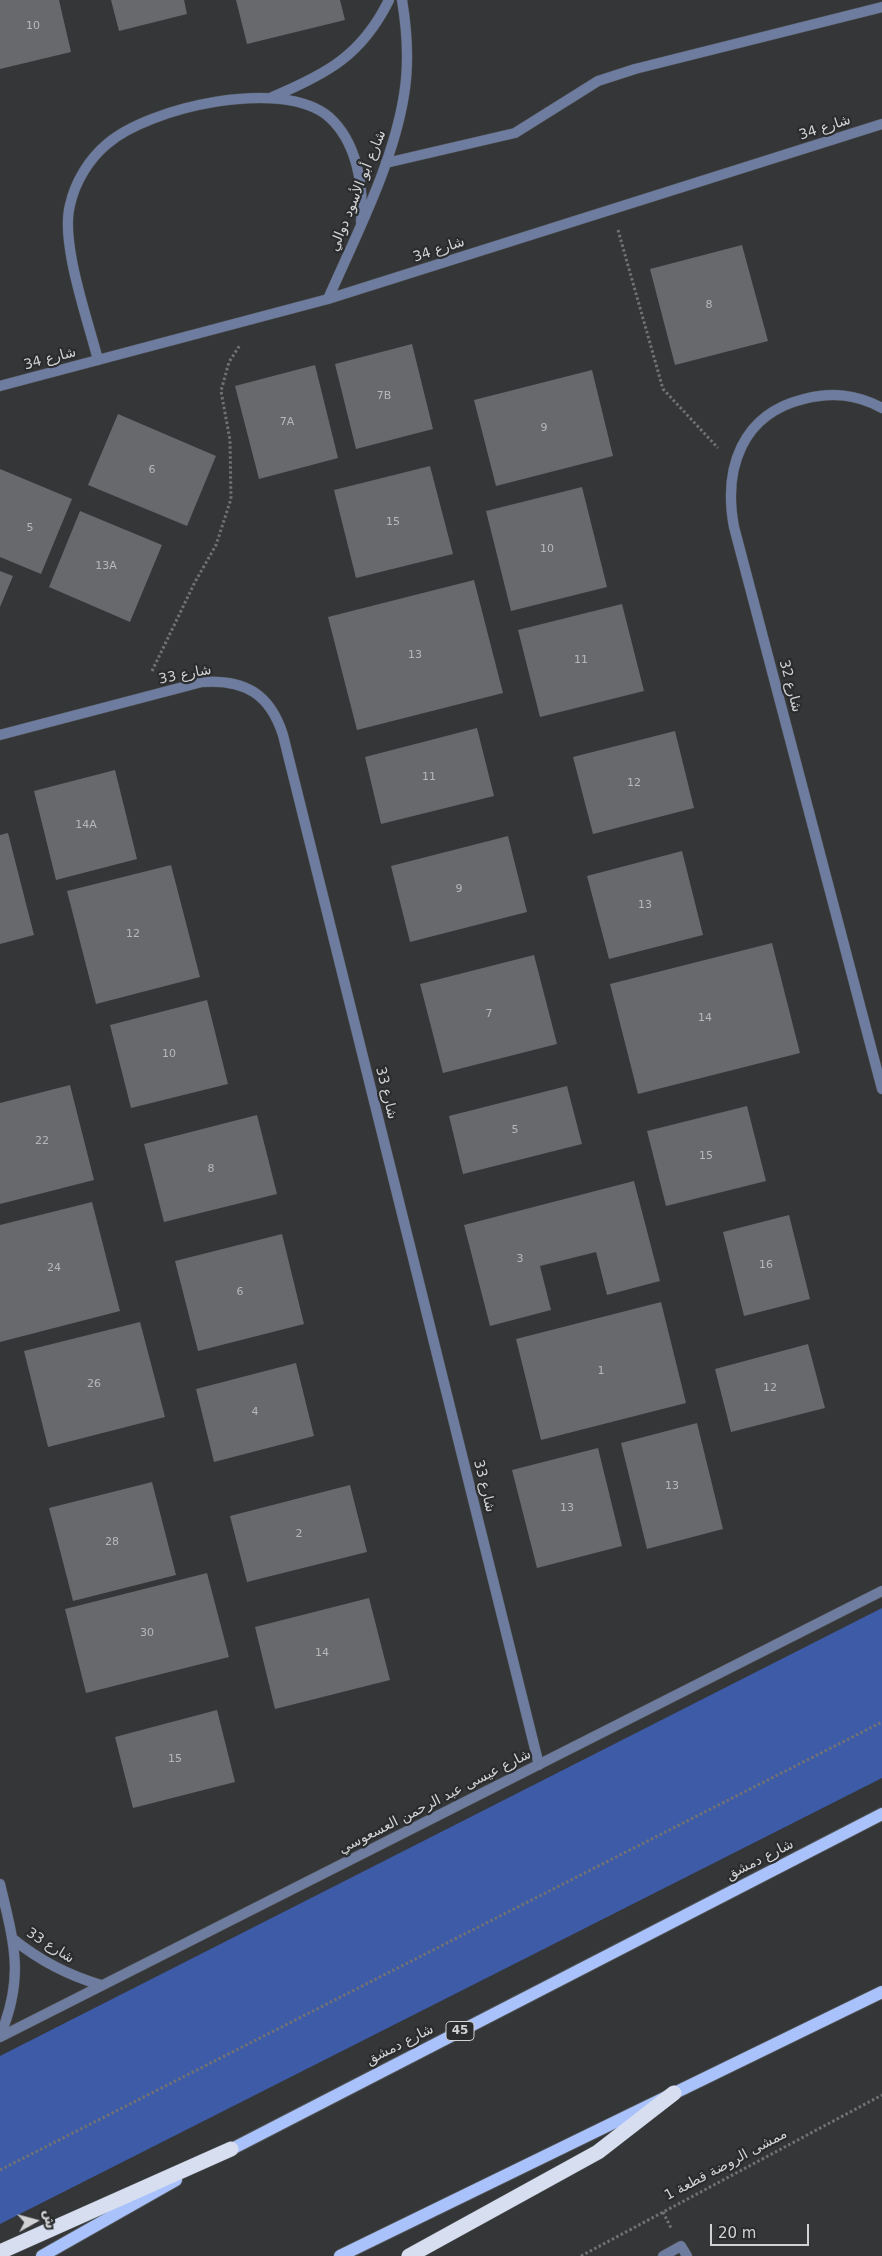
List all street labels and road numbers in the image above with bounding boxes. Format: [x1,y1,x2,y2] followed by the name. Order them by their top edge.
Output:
[797,112,853,144] street label: شارع 34
[326,128,390,254] street label: شارع أبو الأسود دوالي
[411,234,467,266] street label: شارع 34
[22,344,78,374] street label: شارع 34
[775,658,805,714] street label: شارع 32
[157,662,213,688] street label: شارع 33
[371,1065,401,1121] street label: شارع 33
[469,1458,499,1514] street label: شارع 33
[336,1746,534,1858] street label: شارع عيسى عبد الرحمن العسعوسي
[723,1836,797,1884] street label: شارع دمشق
[23,1925,77,1967] street label: شارع 33
[363,2021,437,2069] street label: شارع دمشق
[446,2022,474,2040] road number: 45
[662,2126,790,2204] street label: ممشى الروضة قطعة 1

